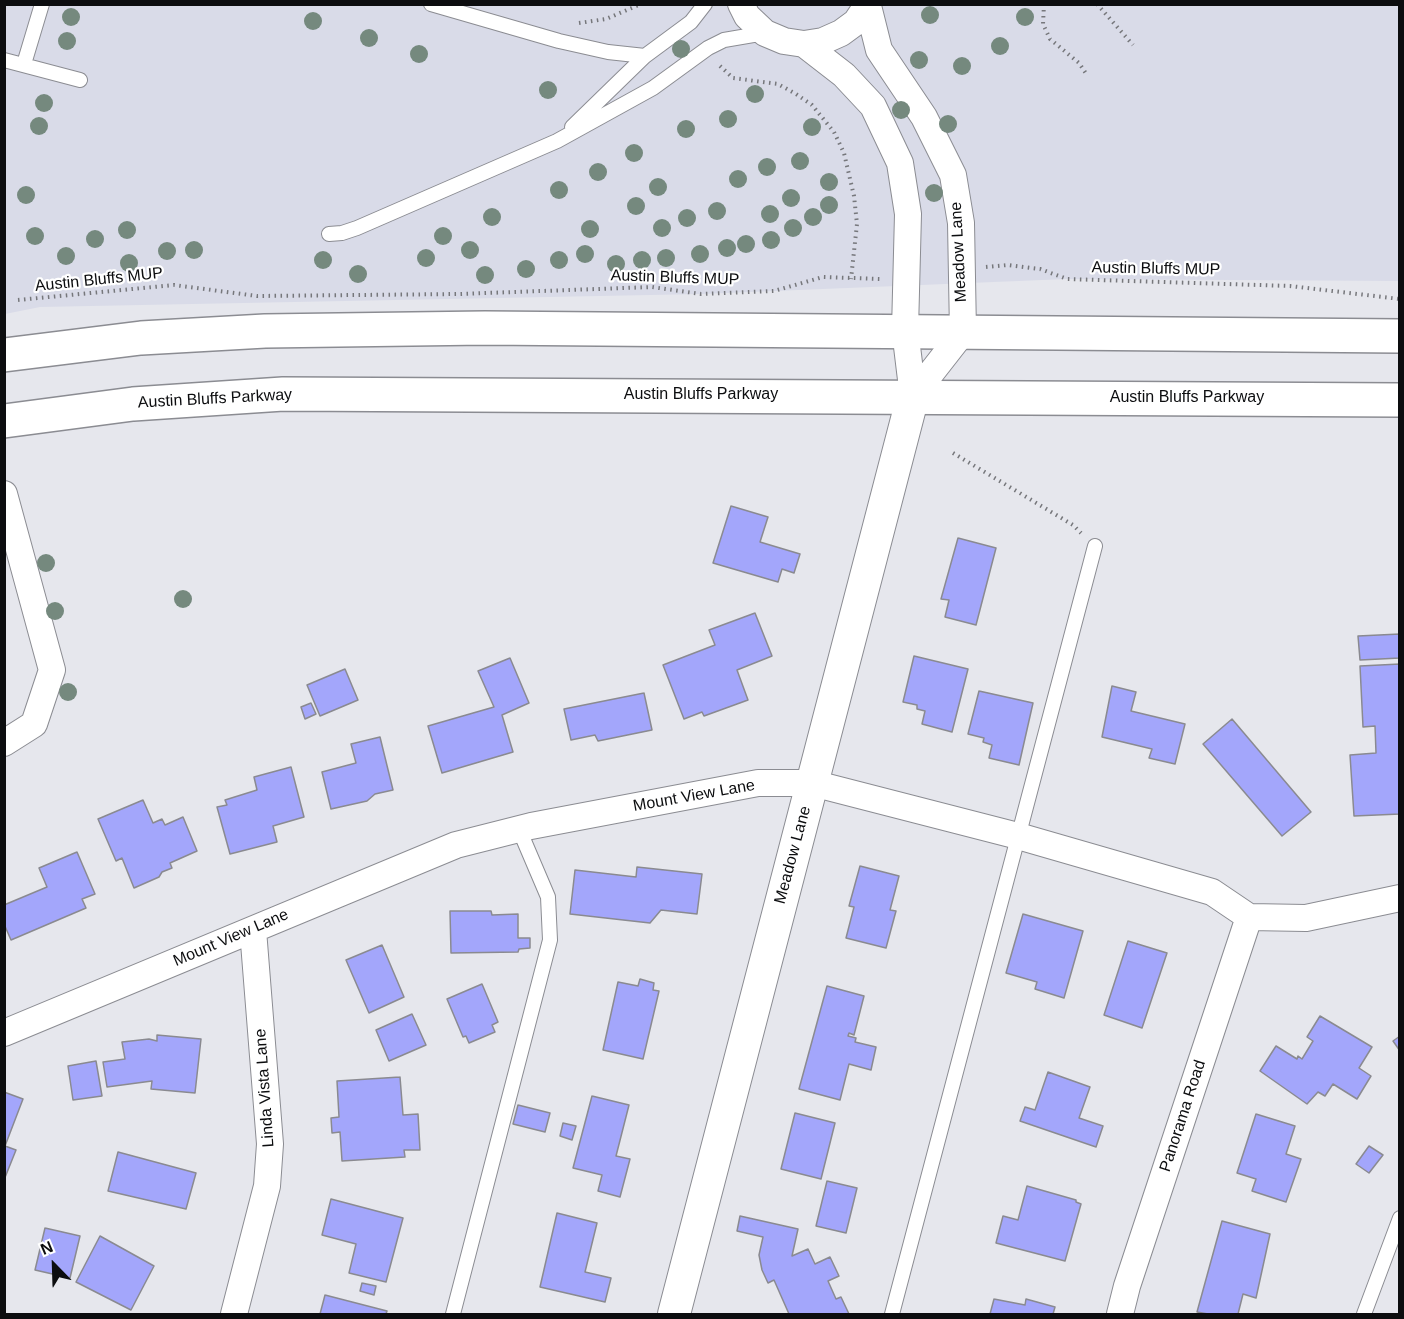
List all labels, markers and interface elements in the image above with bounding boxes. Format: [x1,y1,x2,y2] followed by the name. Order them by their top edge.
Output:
[947,201,971,303] street label: Meadow Lane
[1092,258,1220,280] street label: Austin Bluffs MUP
[34,264,164,296] street label: Austin Bluffs MUP
[610,266,740,290] street label: Austin Bluffs MUP
[137,385,293,413] street label: Austin Bluffs Parkway
[624,385,778,405] street label: Austin Bluffs Parkway
[1110,388,1264,408] street label: Austin Bluffs Parkway
[632,776,756,816] street label: Mount View Lane
[771,804,815,906] street label: Meadow Lane
[170,905,292,971] street label: Mount View Lane
[251,1028,279,1148] street label: Linda Vista Lane
[1156,1058,1210,1174] street label: Panorama Road
[24,1235,84,1295] north arrow
[38,1238,55,1258] text: N

